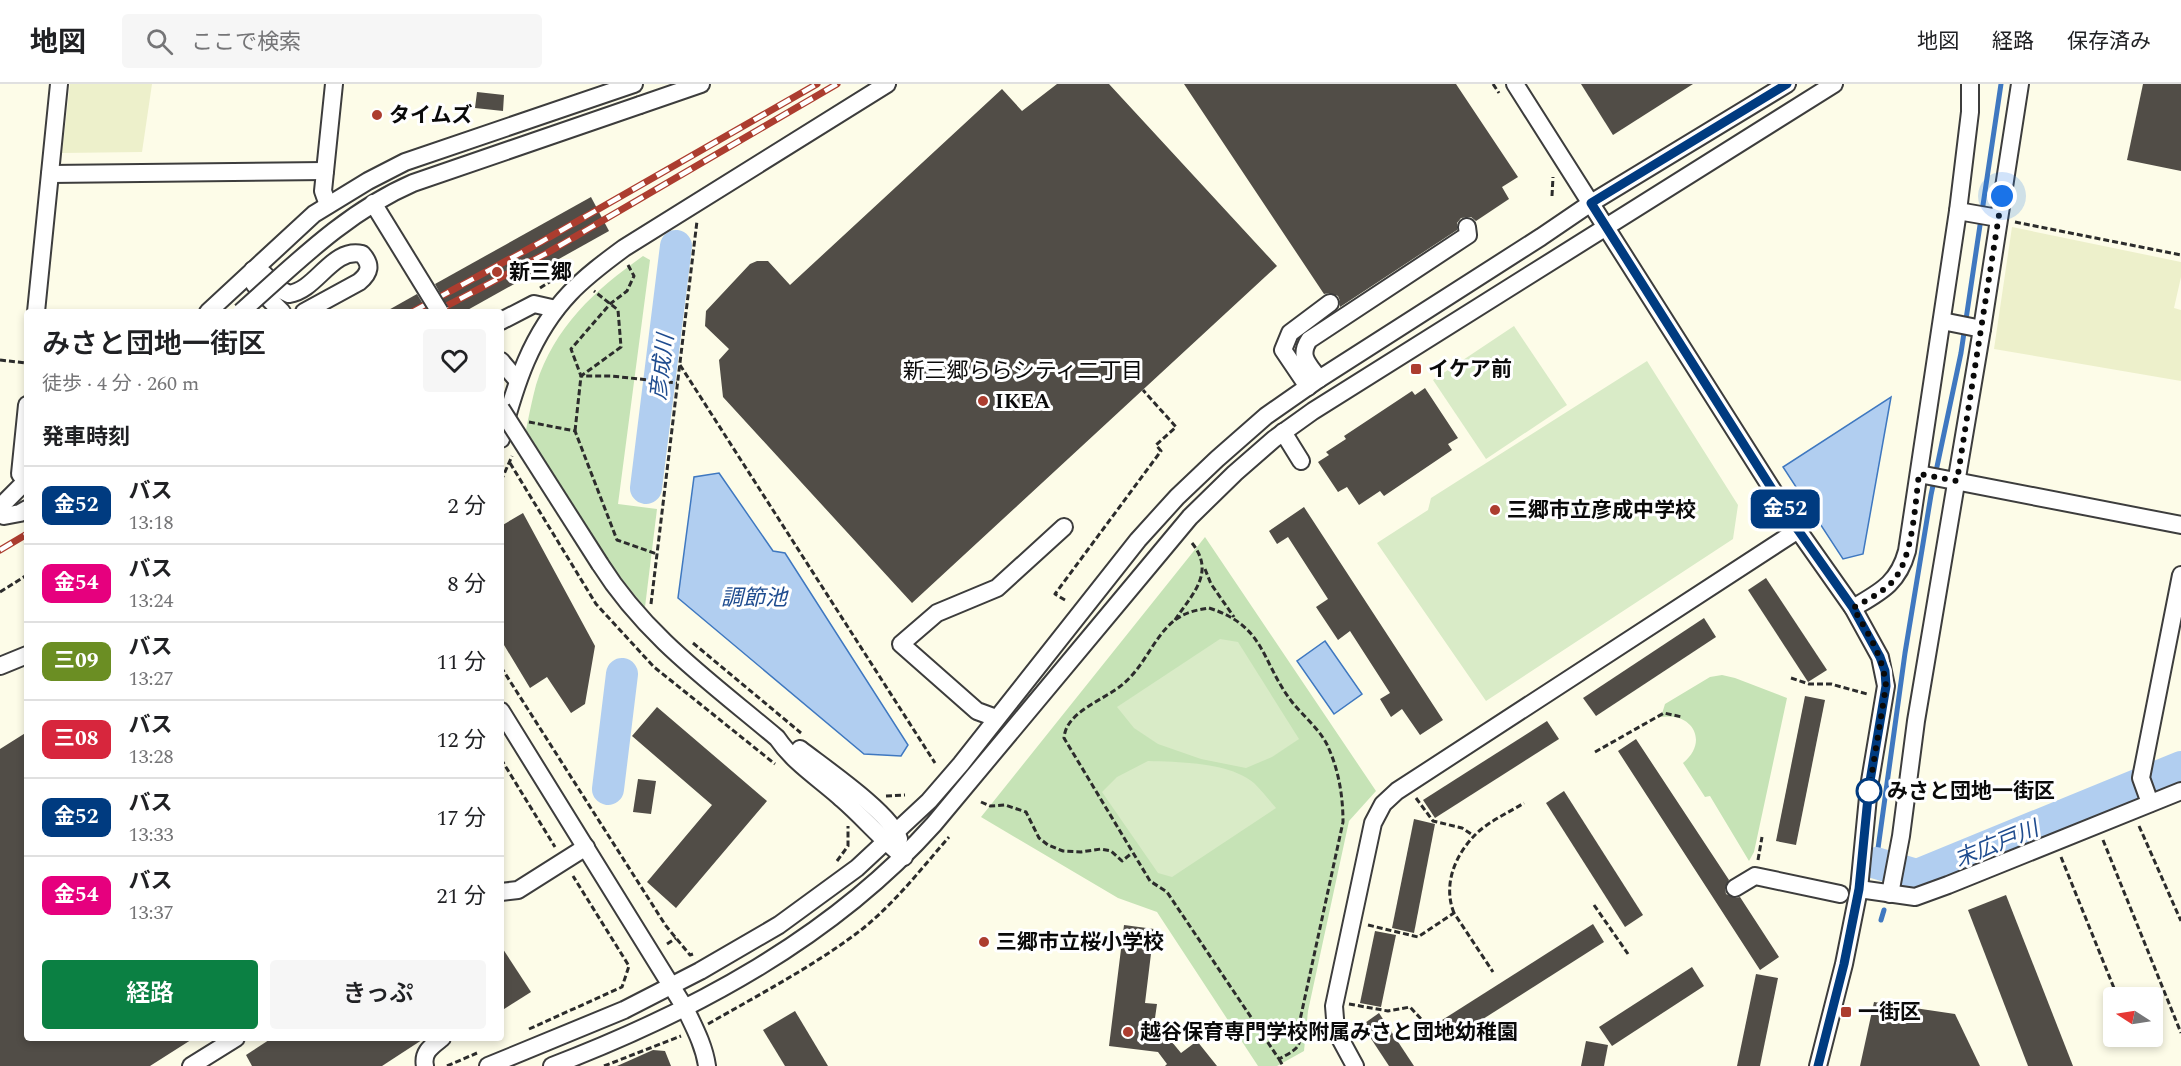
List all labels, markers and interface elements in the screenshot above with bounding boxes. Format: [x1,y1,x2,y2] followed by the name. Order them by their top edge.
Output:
[122,14,542,68] search box
[30,21,86,64] text: 地図
[143,25,176,58] icon: search
[191,26,301,59] text: ここで検索
[1917,26,1959,58] text: 地図
[1992,26,2034,58] text: 経路
[2067,26,2151,58] text: 保存済み
[389,100,473,132] place label: タイムズ
[370,108,384,122] marker: タイムズ
[1987,181,2017,211] your location
[509,257,572,289] place label: 新三郷
[490,265,504,279] marker: 新三郷
[42,323,266,366] text: みさと団地一街区
[423,329,486,392] button: heart
[642,330,683,402] water label: 彦成川
[1428,354,1512,386] place label: イケア前
[903,355,1143,388] district label: 新三郷ららシティ二丁目
[1409,362,1423,376] marker: イケア前
[42,369,199,399] text: 徒歩 · 4 分 · 260 m
[995,386,1050,418] place label: IKEA
[976,394,990,408] marker: IKEA
[42,421,130,454] text: 発車時刻
[129,475,173,508] text: バス
[54,489,99,521] text: 金52
[447,490,486,523] text: 2 分
[1750,490,1820,528] line badge: 金52
[1763,493,1807,525] text: 金52
[1507,495,1696,527] place label: 三郷市立彦成中学校
[1488,503,1502,517] marker: 三郷市立彦成中学校
[129,508,174,538] text: 13:18
[129,553,173,586] text: バス
[54,567,99,599] text: 金54
[447,568,486,601] text: 8 分
[721,582,789,615] water label: 調節池
[129,586,174,616] text: 13:24
[129,631,173,664] text: バス
[54,645,99,677] text: 三09
[436,646,486,679] text: 11 分
[129,664,174,694] text: 13:27
[129,709,173,742] text: バス
[54,723,99,755] text: 三08
[436,724,486,757] text: 12 分
[129,742,174,772] text: 13:28
[1887,776,2055,808] place label: みさと団地一街区
[1856,778,1882,804] marker: みさと団地一街区
[129,787,173,820] text: バス
[54,801,99,833] text: 金52
[436,802,486,835] text: 17 分
[1950,812,2045,876] water label: 末広戸川
[129,820,174,850] text: 13:33
[129,865,173,898] text: バス
[54,879,99,911] text: 金54
[436,880,486,913] text: 21 分
[129,898,174,928] text: 13:37
[996,927,1164,959] place label: 三郷市立桜小学校
[977,935,991,949] marker: 三郷市立桜小学校
[42,960,258,1029] button: 経路
[270,960,486,1029] button: きっぷ
[2103,987,2163,1047] north arrow
[2103,987,2163,1047] map controls
[1858,997,1921,1029] place label: 一街区
[1839,1005,1853,1019] marker: 一街区
[1140,1017,1518,1049] place label: 越谷保育専門学校附属みさと団地幼稚園
[1121,1025,1135,1039] marker: 越谷保育専門学校附属みさと団地幼稚園

